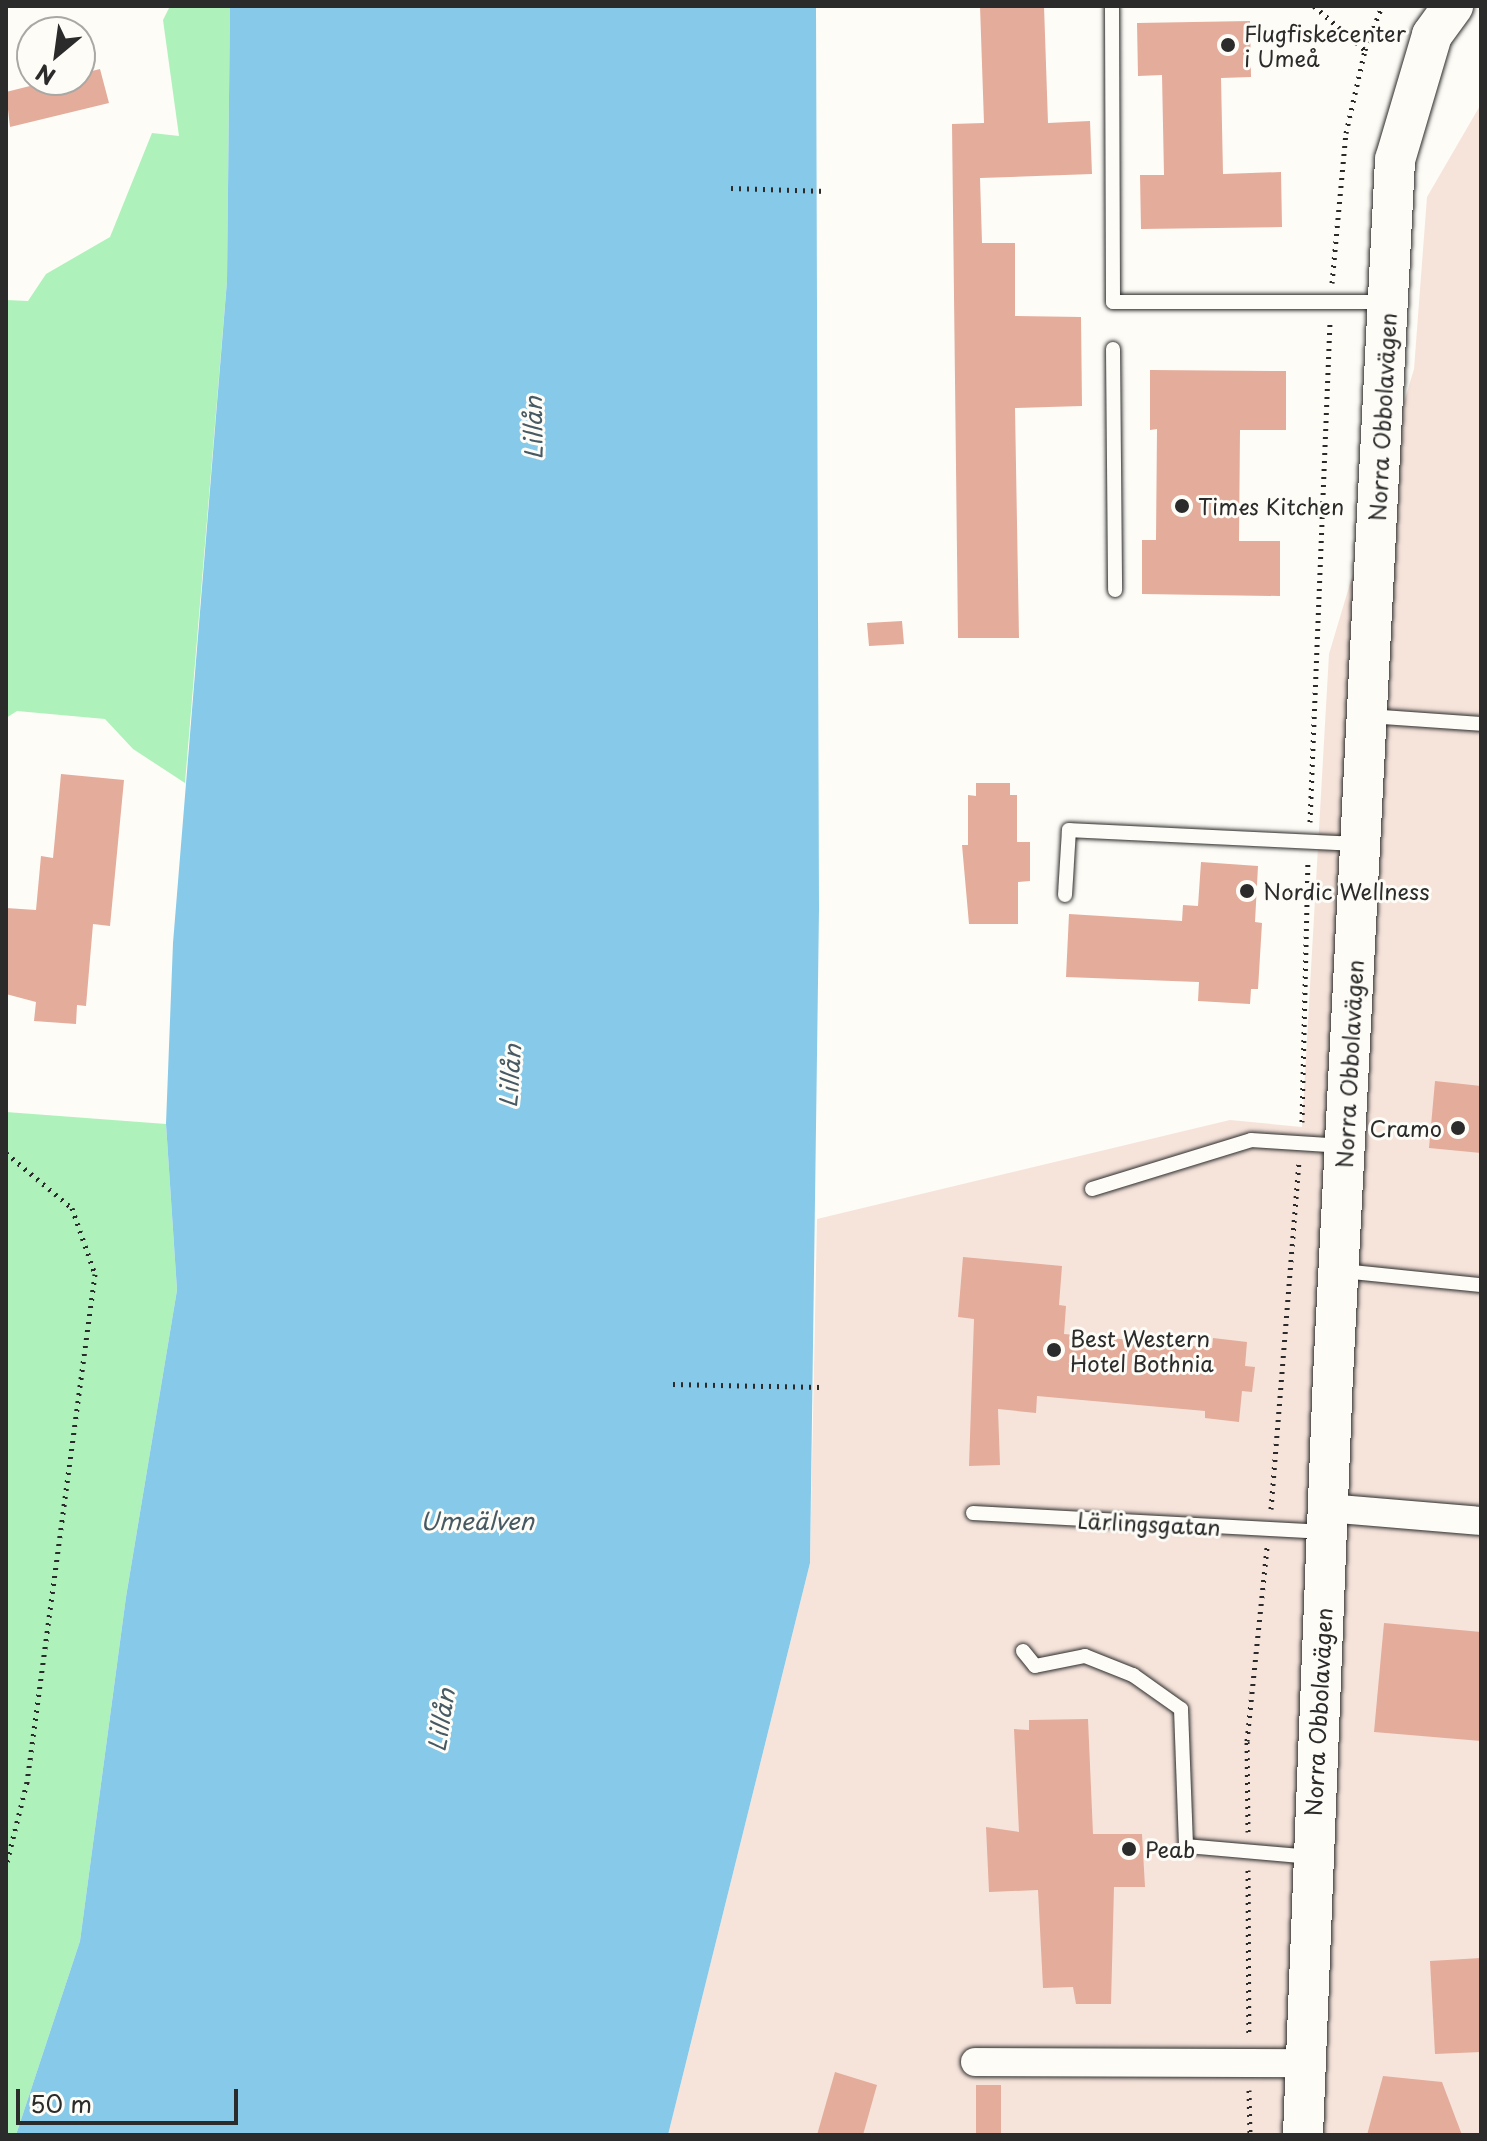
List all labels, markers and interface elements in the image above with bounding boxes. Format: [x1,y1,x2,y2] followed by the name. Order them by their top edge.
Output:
[16,16,96,96] north arrow
[1244,19,1406,70] place label: Flugfiskecenter i Umeå
[1219,36,1237,54] marker: Flugfiskecenter i Umeå
[29,57,61,94] text: N
[1363,313,1401,521] street label: Norra Obbolavägen
[518,396,548,460] water label: Lillån
[1198,493,1346,519] place label: Times Kitchen
[1173,497,1191,515] marker: Times Kitchen
[1263,878,1430,904] place label: Nordic Wellness
[1238,882,1256,900] marker: Nordic Wellness
[1330,960,1368,1168] street label: Norra Obbolavägen
[493,1043,527,1109] water label: Lillån
[1370,1115,1442,1141] place label: Cramo
[1449,1119,1467,1137] marker: Cramo
[1070,1324,1214,1376] place label: Best Western Hotel Bothnia
[1045,1341,1063,1359] marker: Best Western Hotel Bothnia
[1077,1506,1221,1540] street label: Lärlingsgatan
[420,1507,534,1535] water label: Umeälven
[1299,1608,1337,1816] street label: Norra Obbolavägen
[422,1686,460,1754] water label: Lillån
[1145,1836,1195,1862] place label: Peab
[1120,1840,1138,1858] marker: Peab
[20,2073,242,2123] scale bar
[30,2085,92,2121] text: 50 m

